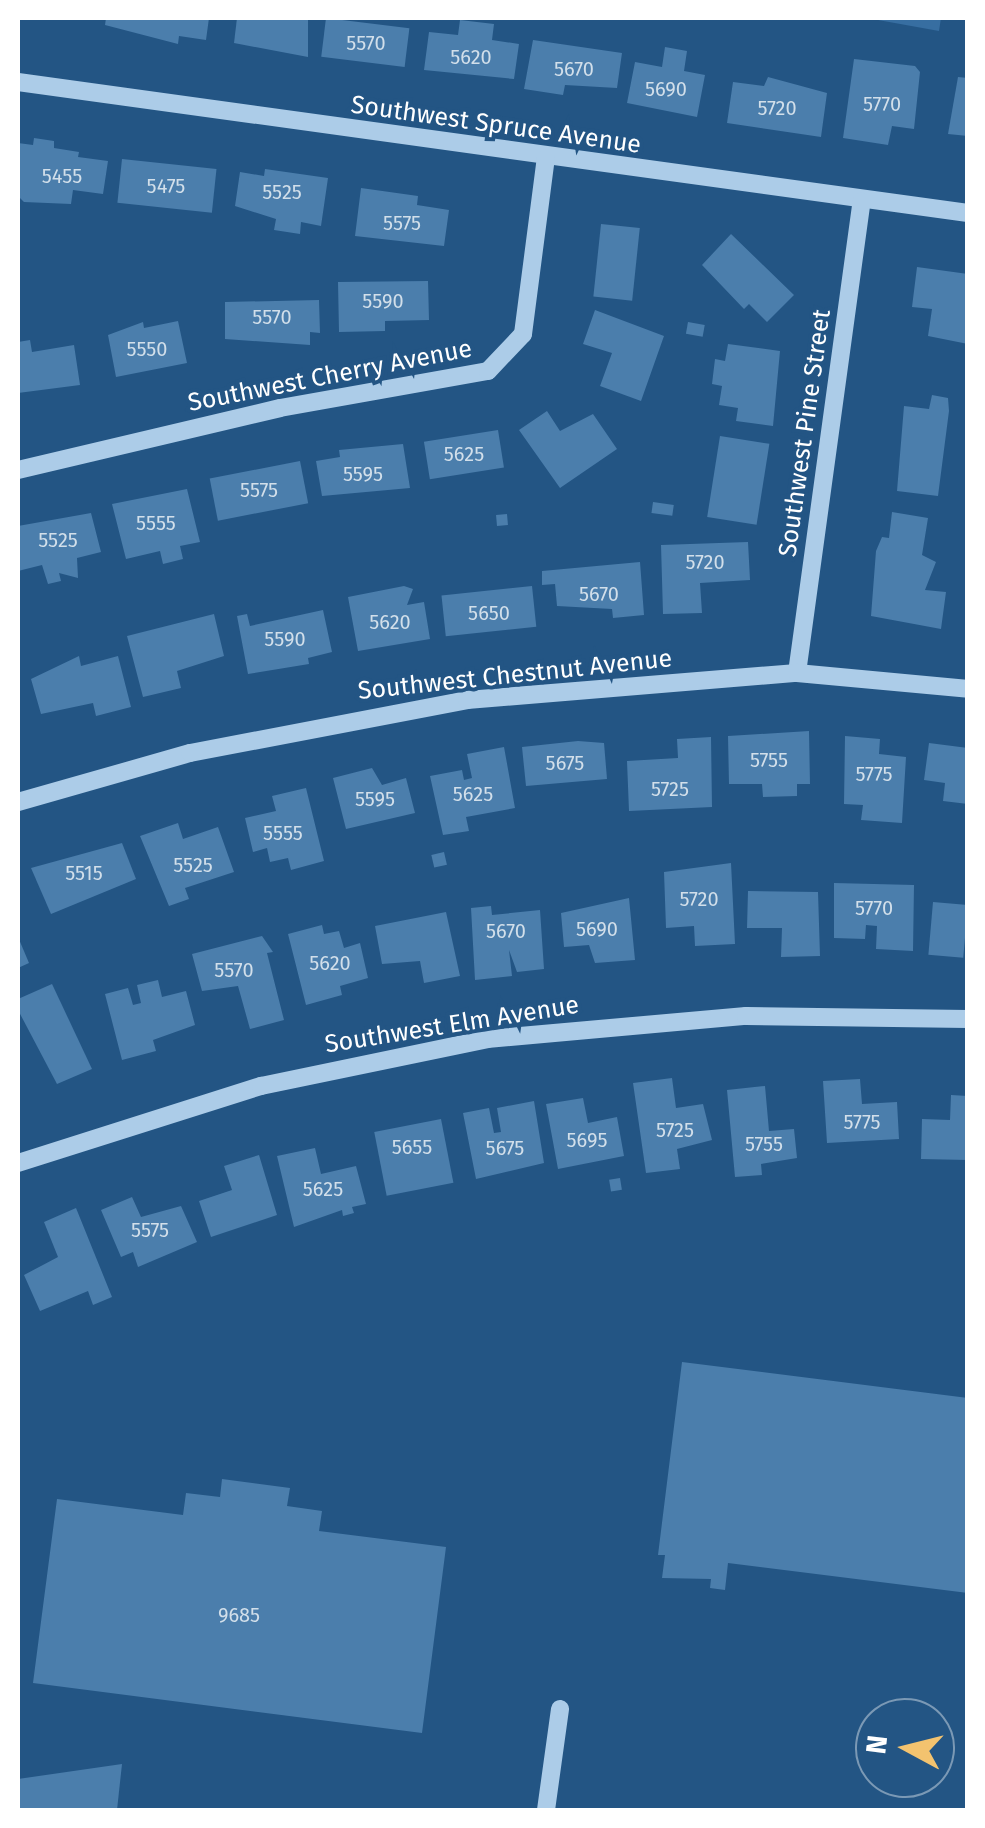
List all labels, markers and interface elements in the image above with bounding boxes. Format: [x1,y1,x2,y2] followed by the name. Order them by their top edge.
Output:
[346,31,386,55] house number: 5570
[450,45,492,69] house number: 5620
[554,57,594,81] house number: 5670
[645,77,687,101] house number: 5690
[349,90,643,160] street label: Southwest Spruce Avenue
[863,92,901,116] house number: 5770
[757,96,797,120] house number: 5720
[42,164,82,188] house number: 5455
[147,174,185,198] house number: 5475
[262,180,302,204] house number: 5525
[383,211,421,235] house number: 5575
[362,289,404,313] house number: 5590
[252,305,292,329] house number: 5570
[773,307,837,559] street label: Southwest Pine Street
[186,334,474,418] street label: Southwest Cherry Avenue
[126,337,168,361] house number: 5550
[444,442,484,466] house number: 5625
[343,462,383,486] house number: 5595
[240,478,278,502] house number: 5575
[136,511,176,535] house number: 5555
[38,528,78,552] house number: 5525
[685,550,725,574] house number: 5720
[579,582,619,606] house number: 5670
[468,601,510,625] house number: 5650
[369,610,411,634] house number: 5620
[264,627,306,651] house number: 5590
[356,644,674,706] street label: Southwest Chestnut Avenue
[750,748,788,772] house number: 5755
[546,751,584,775] house number: 5675
[855,762,893,786] house number: 5775
[651,777,689,801] house number: 5725
[453,782,493,806] house number: 5625
[355,787,395,811] house number: 5595
[263,821,303,845] house number: 5555
[173,853,213,877] house number: 5525
[65,861,103,885] house number: 5515
[679,887,719,911] house number: 5720
[855,896,893,920] house number: 5770
[576,917,618,941] house number: 5690
[486,919,526,943] house number: 5670
[309,951,351,975] house number: 5620
[214,958,254,982] house number: 5570
[323,990,581,1060] street label: Southwest Elm Avenue
[843,1110,881,1134] house number: 5775
[656,1118,694,1142] house number: 5725
[567,1128,607,1152] house number: 5695
[745,1132,783,1156] house number: 5755
[392,1135,432,1159] house number: 5655
[486,1136,524,1160] house number: 5675
[303,1177,343,1201] house number: 5625
[131,1218,169,1242] house number: 5575
[218,1603,260,1627] house number: 9685
[855,1698,955,1798] north arrow
[859,1733,894,1756] text: N

